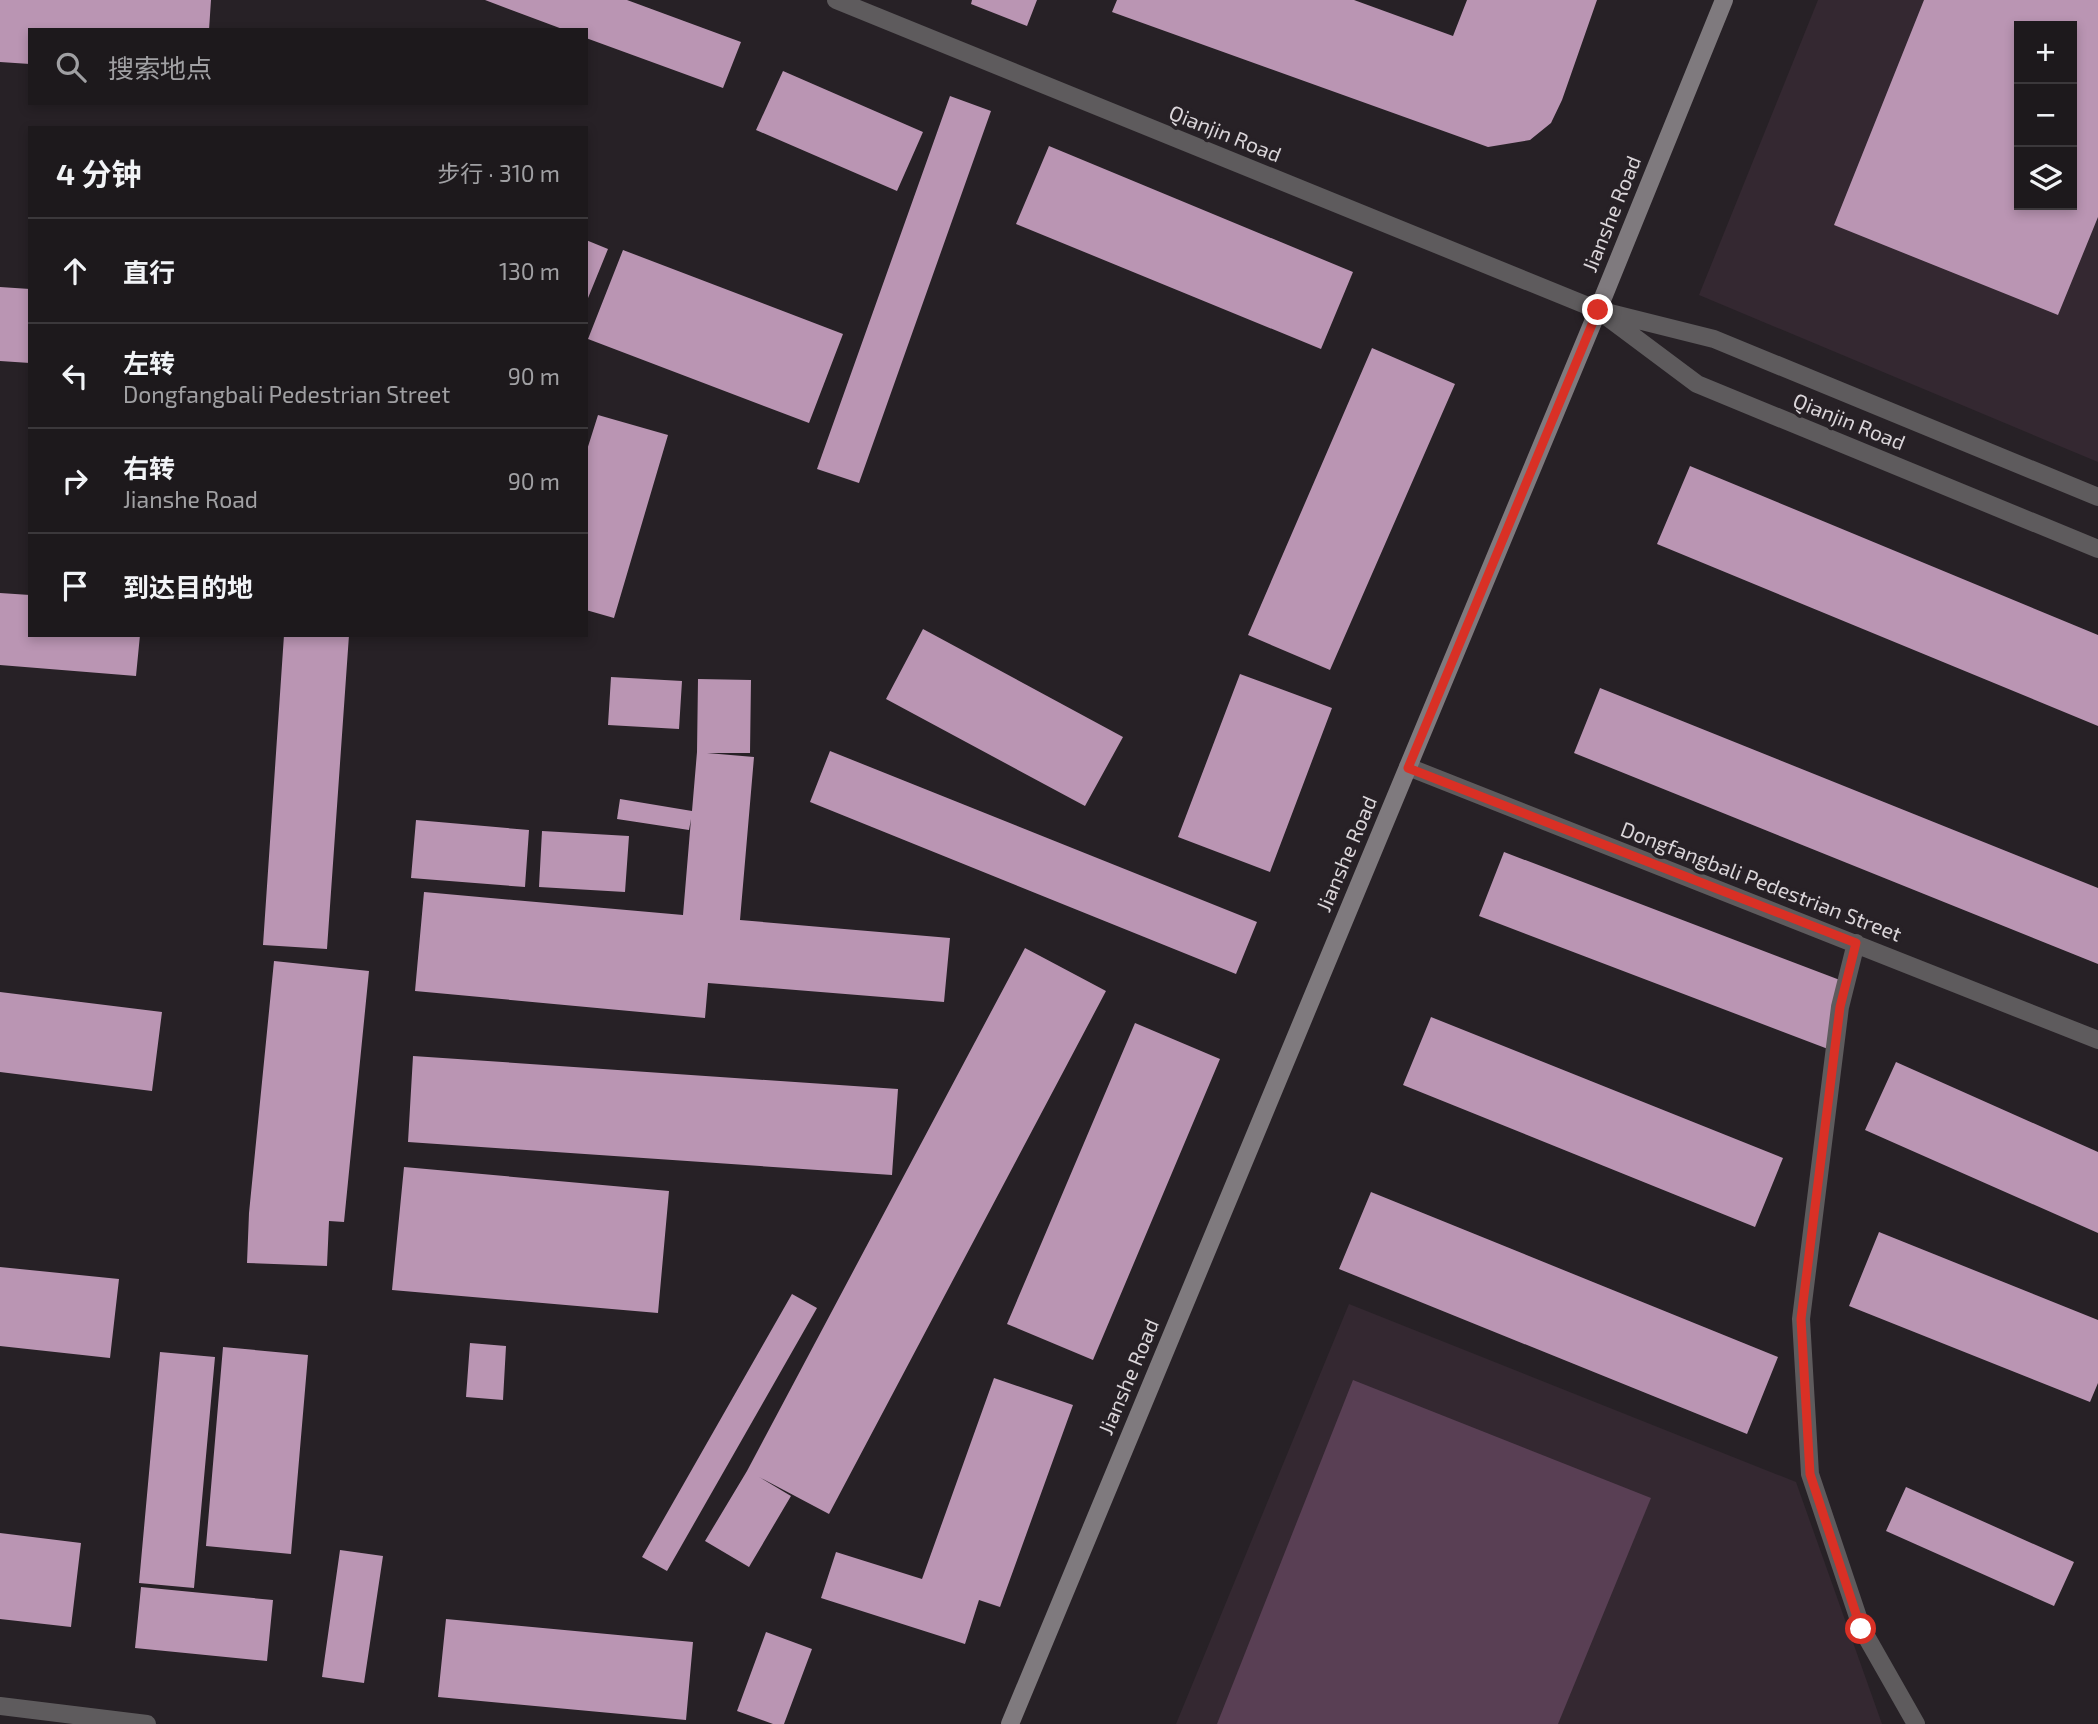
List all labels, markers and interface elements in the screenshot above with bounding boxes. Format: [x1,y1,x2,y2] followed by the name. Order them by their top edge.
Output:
[2014,21,2077,210] map controls
[2014,21,2077,84] button: +
[28,28,588,105] search box
[52,48,90,86] icon: search
[108,52,212,83] text: 搜索地点
[2014,84,2077,147] button: −
[1165,99,1285,167] street label: Qianjin Road
[2014,147,2077,210] button: layers
[1576,152,1645,275] street label: Jianshe Road
[56,155,142,191] text: 4 分钟
[437,159,560,187] text: 步行 · 310 m
[56,252,94,290] icon: ahead
[123,256,175,287] text: 直行
[499,257,560,285] text: 130 m
[1582,294,1613,325] route end
[123,347,175,378] text: 左转
[56,357,94,395] icon: left
[508,362,560,390] text: 90 m
[123,380,450,408] text: Dongfangbali Pedestrian Street
[1789,387,1909,455] street label: Qianjin Road
[123,452,175,483] text: 右转
[56,462,94,500] icon: right
[508,467,560,495] text: 90 m
[123,485,258,513] text: Jianshe Road
[56,567,94,605] icon: arrive
[123,571,253,602] text: 到达目的地
[1310,792,1381,915] street label: Jianshe Road
[1618,815,1905,946] street label: Dongfangbali Pedestrian Street
[1092,1315,1163,1438] street label: Jianshe Road
[1845,1613,1876,1644] route start

